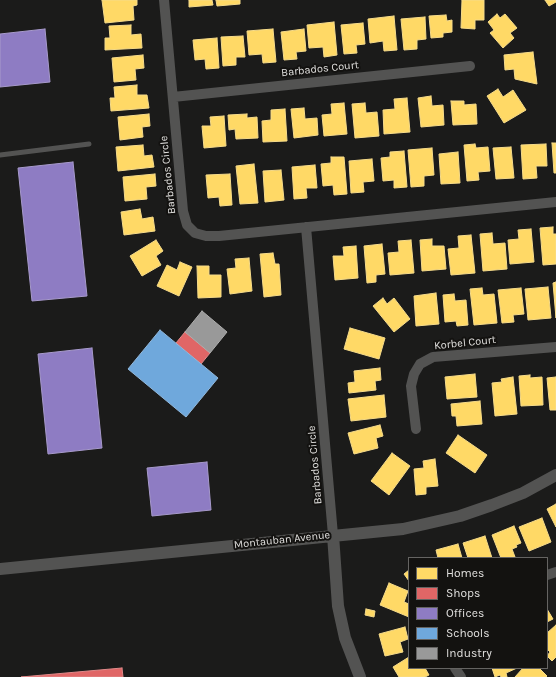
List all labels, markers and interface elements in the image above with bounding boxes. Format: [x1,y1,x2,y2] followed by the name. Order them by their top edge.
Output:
[281,58,359,80] street label: Barbados Court
[157,135,179,215] street label: Barbados Circle
[433,333,497,353] street label: Korbel Court
[305,425,325,505] street label: Barbados Circle
[233,528,331,552] street label: Montauban Avenue
[408,557,548,669] legend
[446,566,484,580] text: Homes
[446,586,480,600] text: Shops
[446,606,484,620] text: Offices
[446,626,489,640] text: Schools
[446,646,492,660] text: Industry

